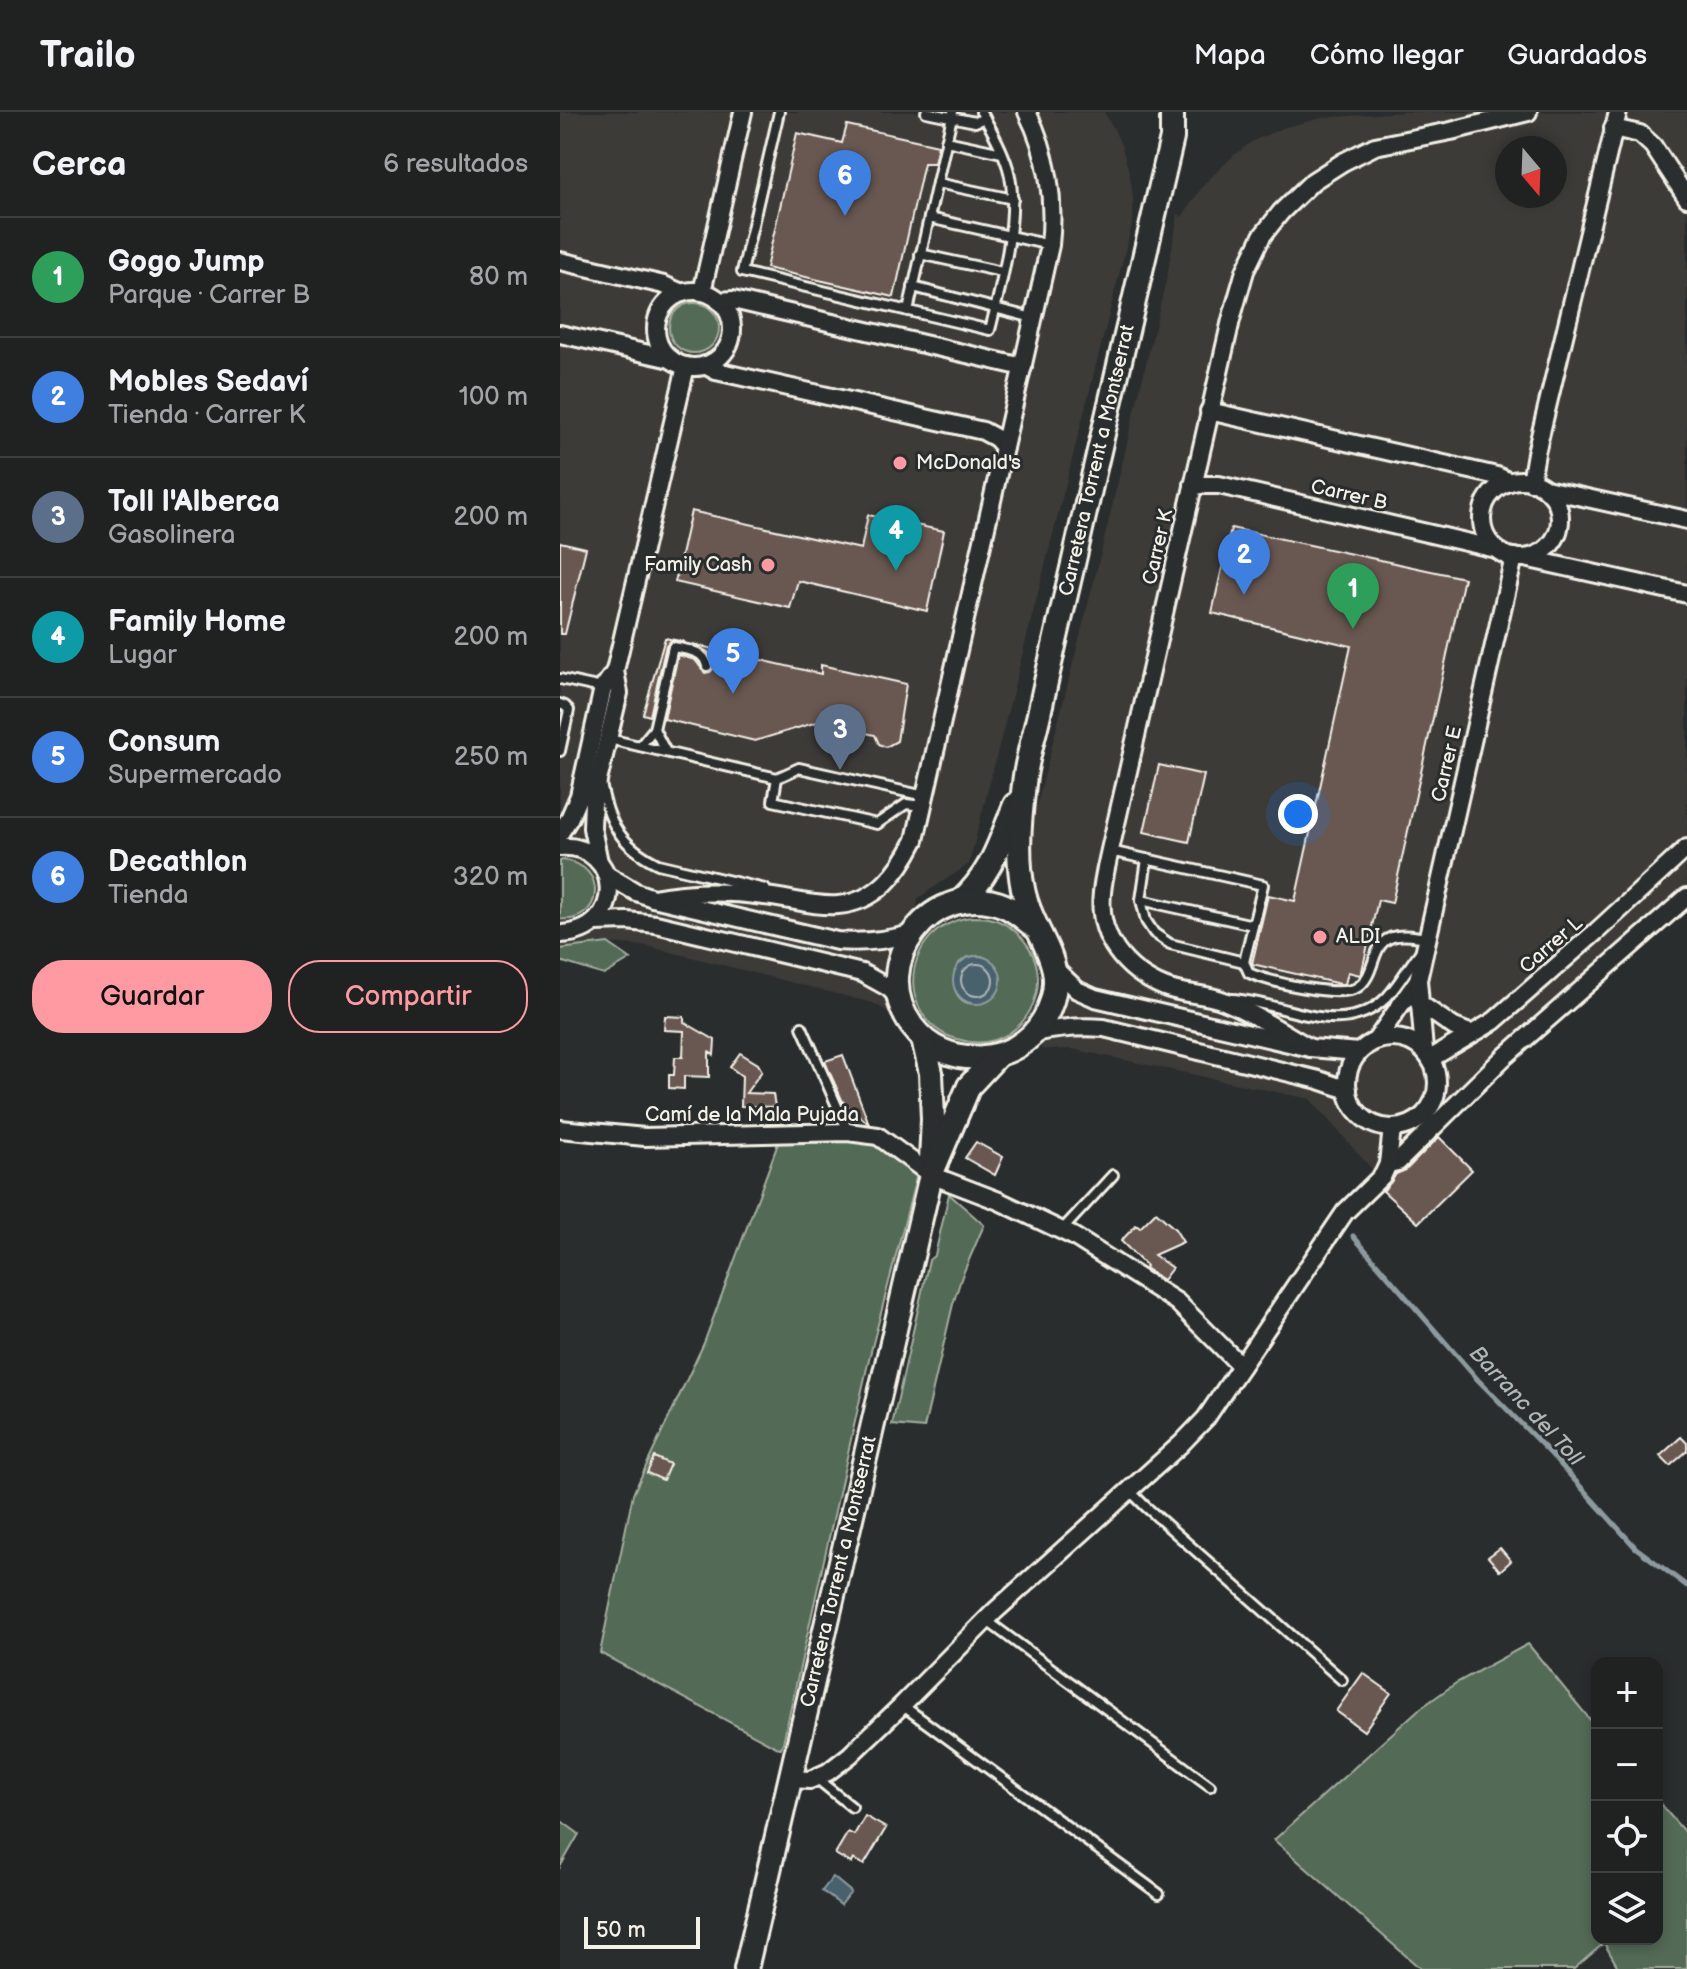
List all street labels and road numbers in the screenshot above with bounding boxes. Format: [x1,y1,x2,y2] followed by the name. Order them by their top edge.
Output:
[1054,322,1140,598] street label: Carretera Torrent a Montserrat
[1308,475,1390,516] street label: Carrer B
[1138,507,1178,587] street label: Carrer K
[1427,724,1467,804] street label: Carrer E
[1515,911,1588,979] street label: Carrer L
[645,1103,859,1127] street label: Camí de la Mala Pujada
[795,1434,882,1710] street label: Carretera Torrent a Montserrat

